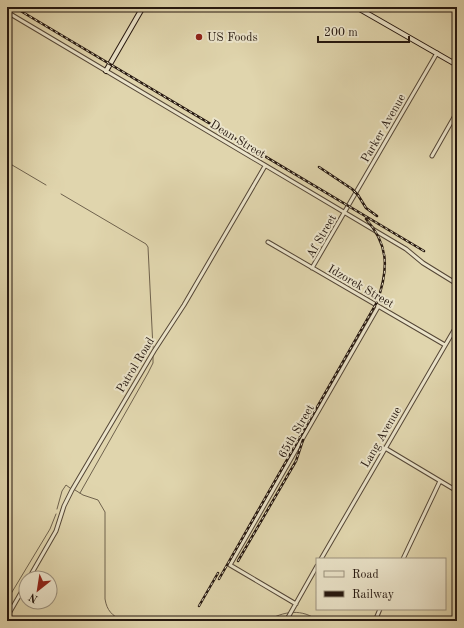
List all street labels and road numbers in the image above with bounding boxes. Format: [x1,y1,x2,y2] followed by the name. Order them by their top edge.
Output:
[360,92,408,165] street label: Parker Avenue
[208,119,267,161] street label: Dean Street
[305,213,339,260] street label: Af Street
[325,263,396,311] street label: Idzorek Street
[115,336,157,395] street label: Patrol Road
[276,402,317,460] street label: 65th Street
[360,404,404,470] street label: Lang Avenue

